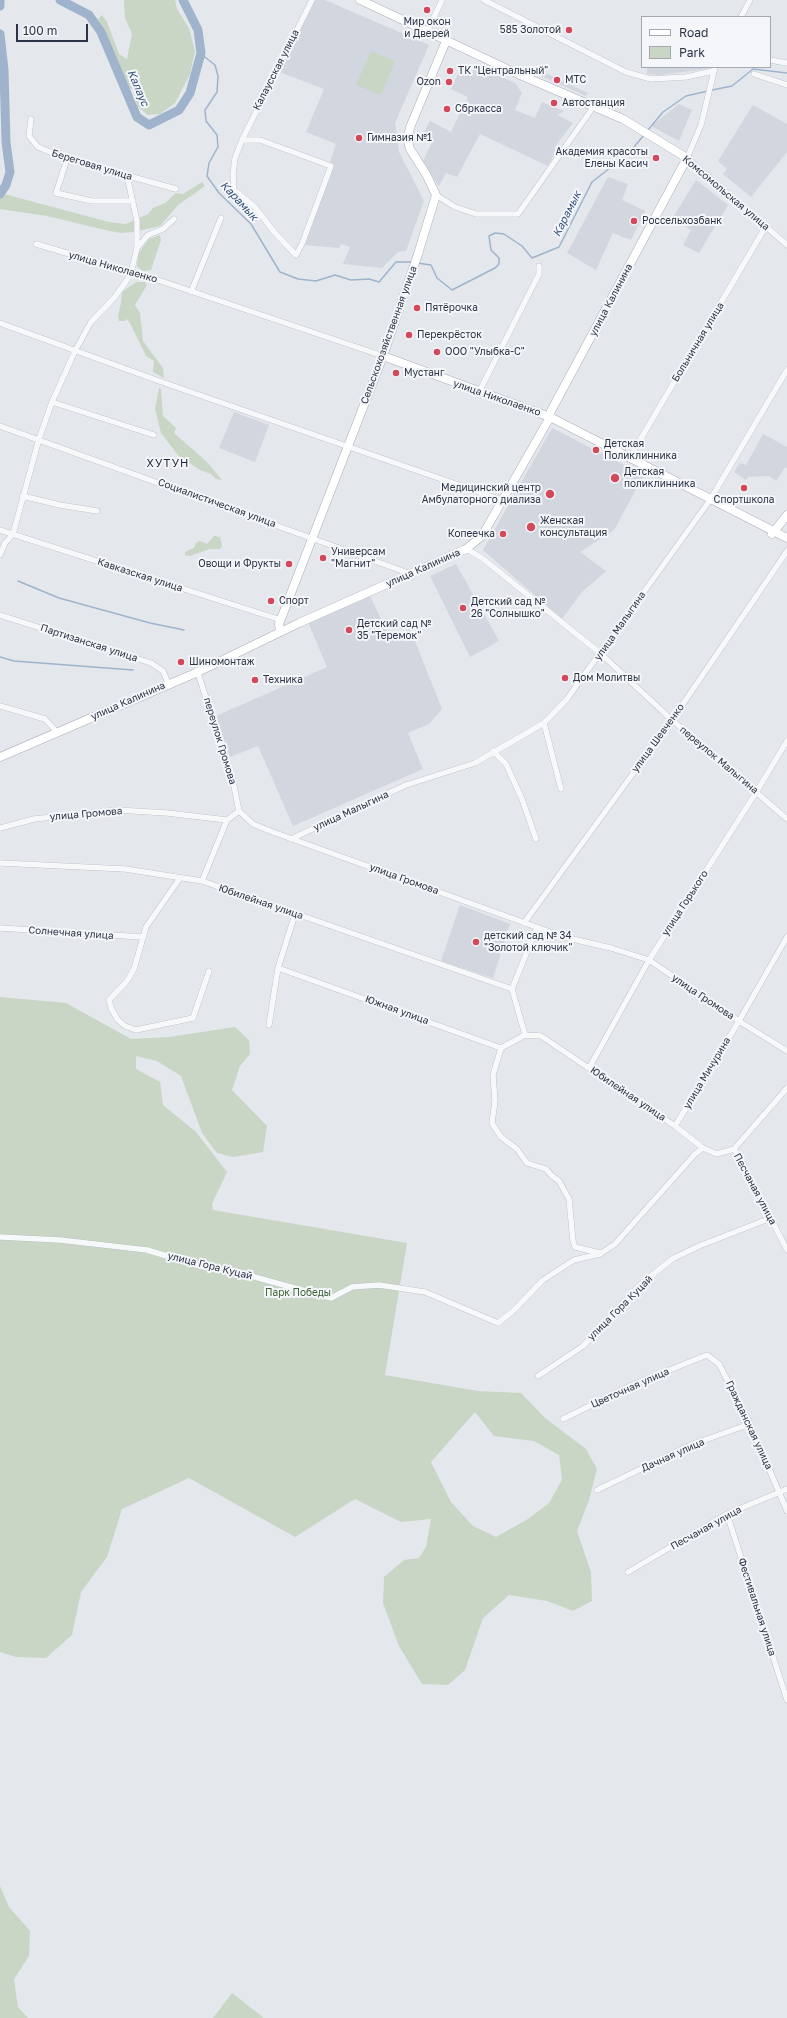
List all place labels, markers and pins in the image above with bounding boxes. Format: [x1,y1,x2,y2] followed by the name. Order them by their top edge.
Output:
[422,5,432,15] marker: Мир окон и Дверей
[404,16,450,40] place label: Мир окон и Дверей
[500,24,561,36] place label: 585 Золотой
[564,25,574,35] marker: 585 Золотой
[458,65,548,77] place label: ТК "Центральный"
[445,66,455,76] marker: ТК "Центральный"
[565,74,586,86] place label: МТС
[552,75,562,85] marker: МТС
[416,76,441,88] place label: Ozon
[444,77,454,87] marker: Ozon
[562,97,625,109] place label: Автостанция
[549,98,559,108] marker: Автостанция
[455,103,502,115] place label: Сбркасса
[442,104,452,114] marker: Сбркасса
[367,132,432,144] place label: Гимназия №1
[354,133,364,143] marker: Гимназия №1
[556,146,648,170] place label: Академия красоты Елены Касич
[651,153,661,163] marker: Академия красоты Елены Касич
[642,215,722,227] place label: Россельхозбанк
[629,216,639,226] marker: Россельхозбанк
[425,302,478,314] place label: Пятёрочка
[412,303,422,313] marker: Пятёрочка
[417,329,482,341] place label: Перекрёсток
[404,330,414,340] marker: Перекрёсток
[445,346,525,358] place label: ООО "Улыбка-С"
[432,347,442,357] marker: ООО "Улыбка-С"
[404,367,444,379] place label: Мустанг
[391,368,401,378] marker: Мустанг
[604,438,677,462] place label: Детская Поликлинника
[591,445,601,455] marker: Детская Поликлинника
[624,466,695,490] place label: Детская поликлинника
[609,472,621,484] marker: Детская поликлинника
[422,482,541,506] place label: Медицинский центр Амбулаторного диализа
[739,483,749,493] marker: Спортшкола
[544,488,556,500] marker: Медицинский центр Амбулаторного диализа
[714,494,774,506] place label: Спортшкола
[540,515,607,538] place label: Женская консультация
[525,521,537,533] marker: Женская консультация
[448,528,495,540] place label: Копеечка
[498,529,508,539] marker: Копеечка
[331,546,385,570] place label: Универсам "Магнит"
[318,553,328,563] marker: Универсам "Магнит"
[198,558,281,570] place label: Овощи и Фрукты
[284,559,294,569] marker: Овощи и Фрукты
[279,595,309,607] place label: Спорт
[266,596,276,606] marker: Спорт
[471,596,545,620] place label: Детский сад № 26 "Солнышко"
[458,603,468,613] marker: Детский сад № 26 "Солнышко"
[357,618,431,642] place label: Детский сад № 35 "Теремок"
[344,625,354,635] marker: Детский сад № 35 "Теремок"
[189,656,255,668] place label: Шиномонтаж
[176,657,186,667] marker: Шиномонтаж
[573,672,640,684] place label: Дом Молитвы
[560,673,570,683] marker: Дом Молитвы
[263,674,303,686] place label: Техника
[250,675,260,685] marker: Техника
[484,930,572,954] place label: детский сад № 34 "Золотой ключик"
[471,937,481,947] marker: детский сад № 34 "Золотой ключик"

